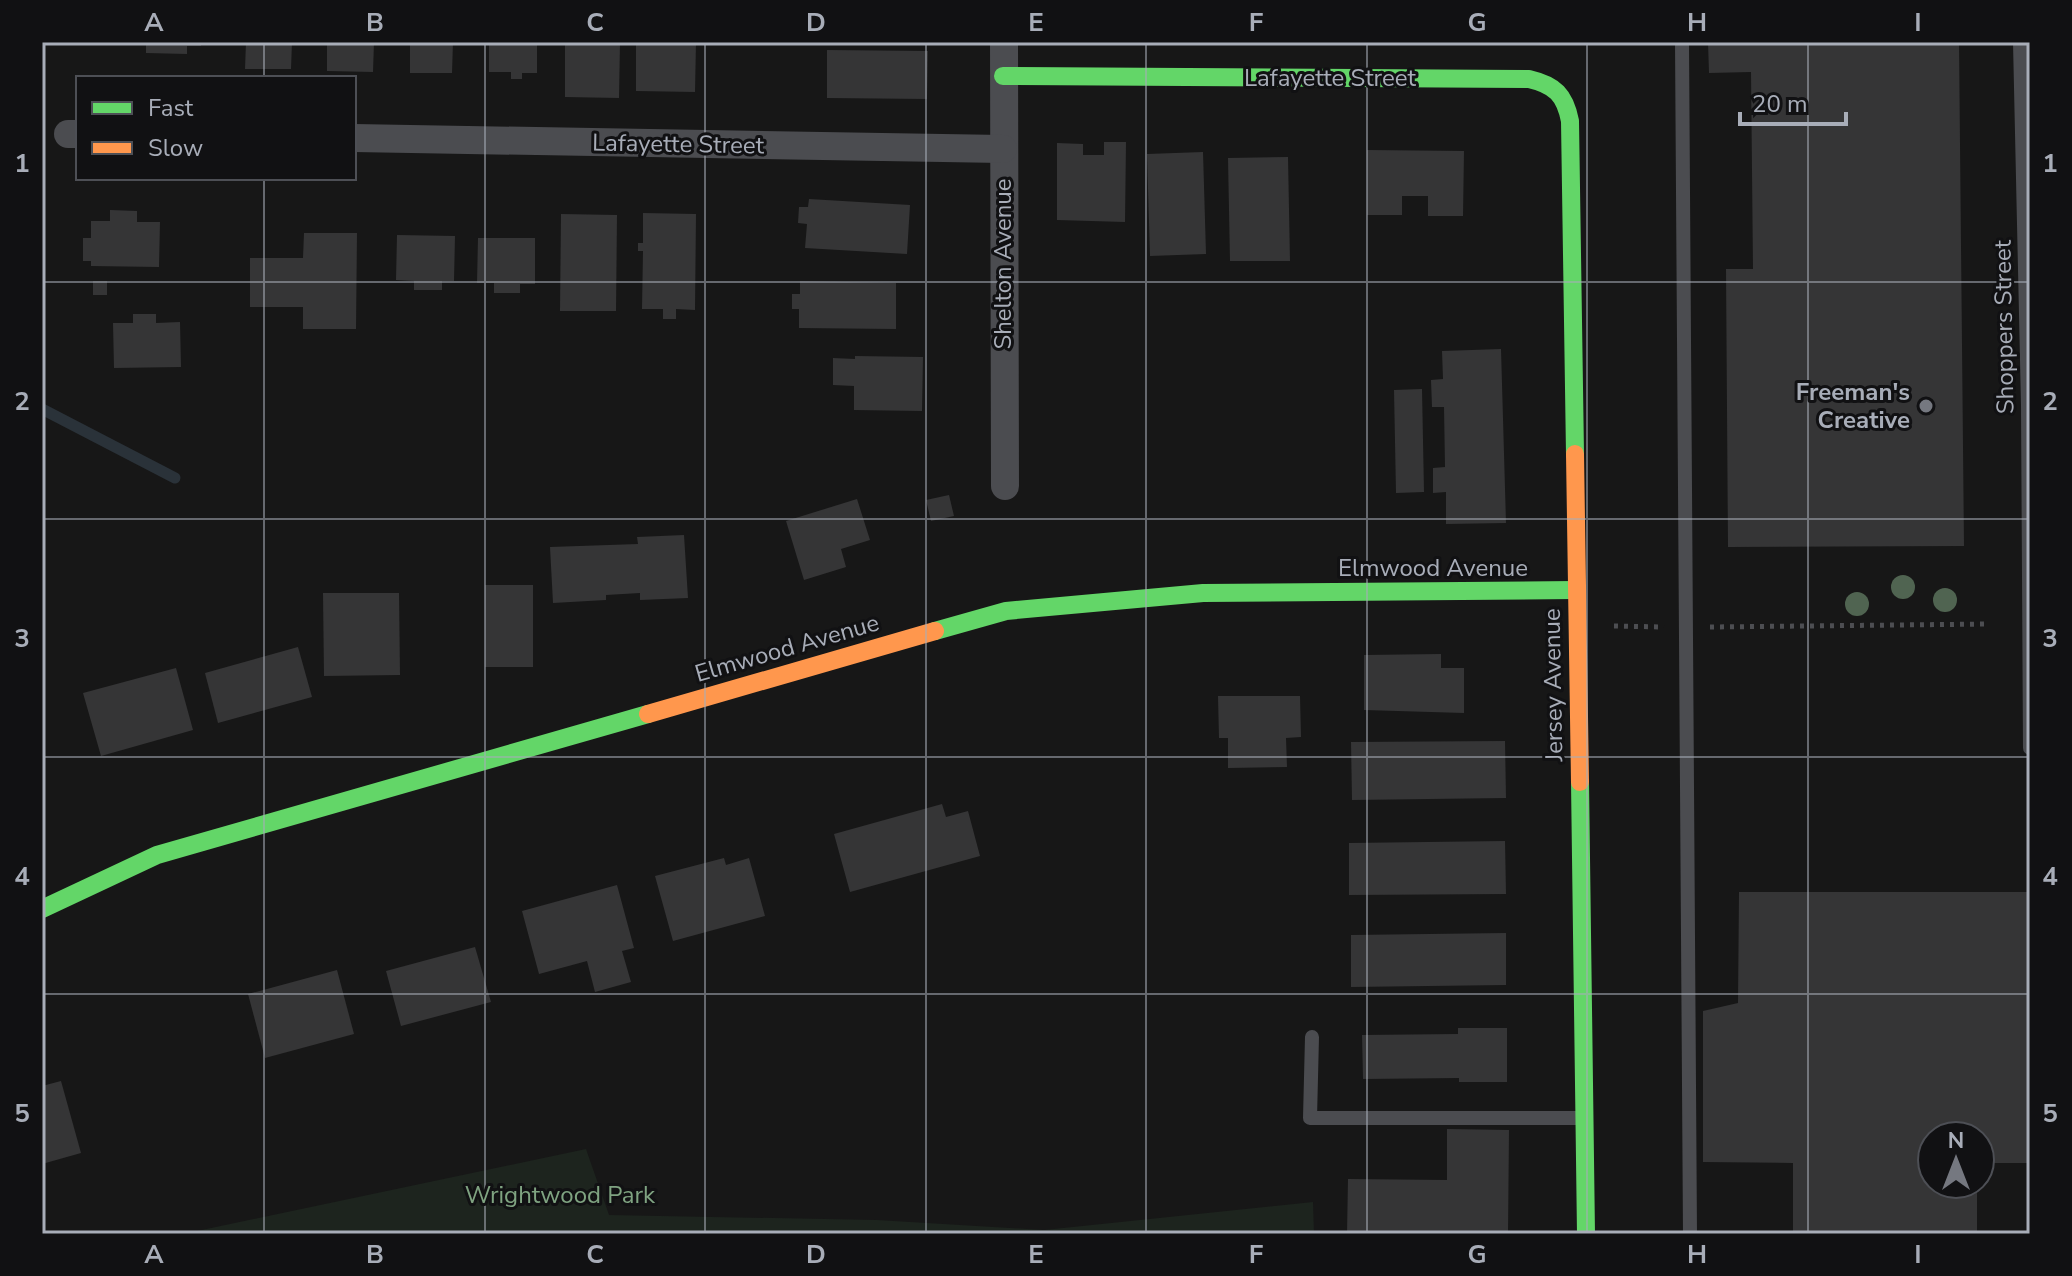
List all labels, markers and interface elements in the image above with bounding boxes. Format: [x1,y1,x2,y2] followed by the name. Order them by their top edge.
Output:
[144,5,164,40] text: A
[366,5,384,40] text: B
[586,5,604,40] text: C
[806,5,826,40] text: D
[1028,5,1044,40] text: E
[1249,5,1263,40] text: F
[1467,5,1487,40] text: G
[1687,5,1707,40] text: H
[1914,5,1922,40] text: I
[1244,62,1417,94] street label: Lafayette Street
[76,76,356,180] legend
[1740,76,1846,126] scale bar
[1752,88,1808,120] text: 20 m
[148,92,194,124] text: Fast
[592,127,765,162] street label: Lafayette Street
[148,132,203,164] text: Slow
[14,146,30,181] text: 1
[2042,146,2058,181] text: 1
[987,178,1019,350] street label: Shelton Avenue
[1986,239,2022,414] street label: Shoppers Street
[1796,376,1910,436] place label: Freeman's Creative
[14,384,30,419] text: 2
[2042,384,2058,419] text: 2
[1917,397,1935,415] marker: Freeman's Creative
[1338,552,1528,584] street label: Elmwood Avenue
[691,606,883,690] street label: Elmwood Avenue
[1536,608,1570,763] street label: Jersey Avenue
[14,621,30,656] text: 3
[2042,621,2058,656] text: 3
[14,859,30,894] text: 4
[2042,859,2058,894] text: 4
[14,1096,30,1131] text: 5
[2042,1096,2058,1131] text: 5
[1916,1120,1996,1200] north arrow
[1948,1126,1964,1156] text: N
[465,1179,656,1211] park label: Wrightwood Park
[144,1237,164,1272] text: A
[366,1237,384,1272] text: B
[586,1237,604,1272] text: C
[806,1237,826,1272] text: D
[1028,1237,1044,1272] text: E
[1249,1237,1263,1272] text: F
[1467,1237,1487,1272] text: G
[1687,1237,1707,1272] text: H
[1914,1237,1922,1272] text: I

